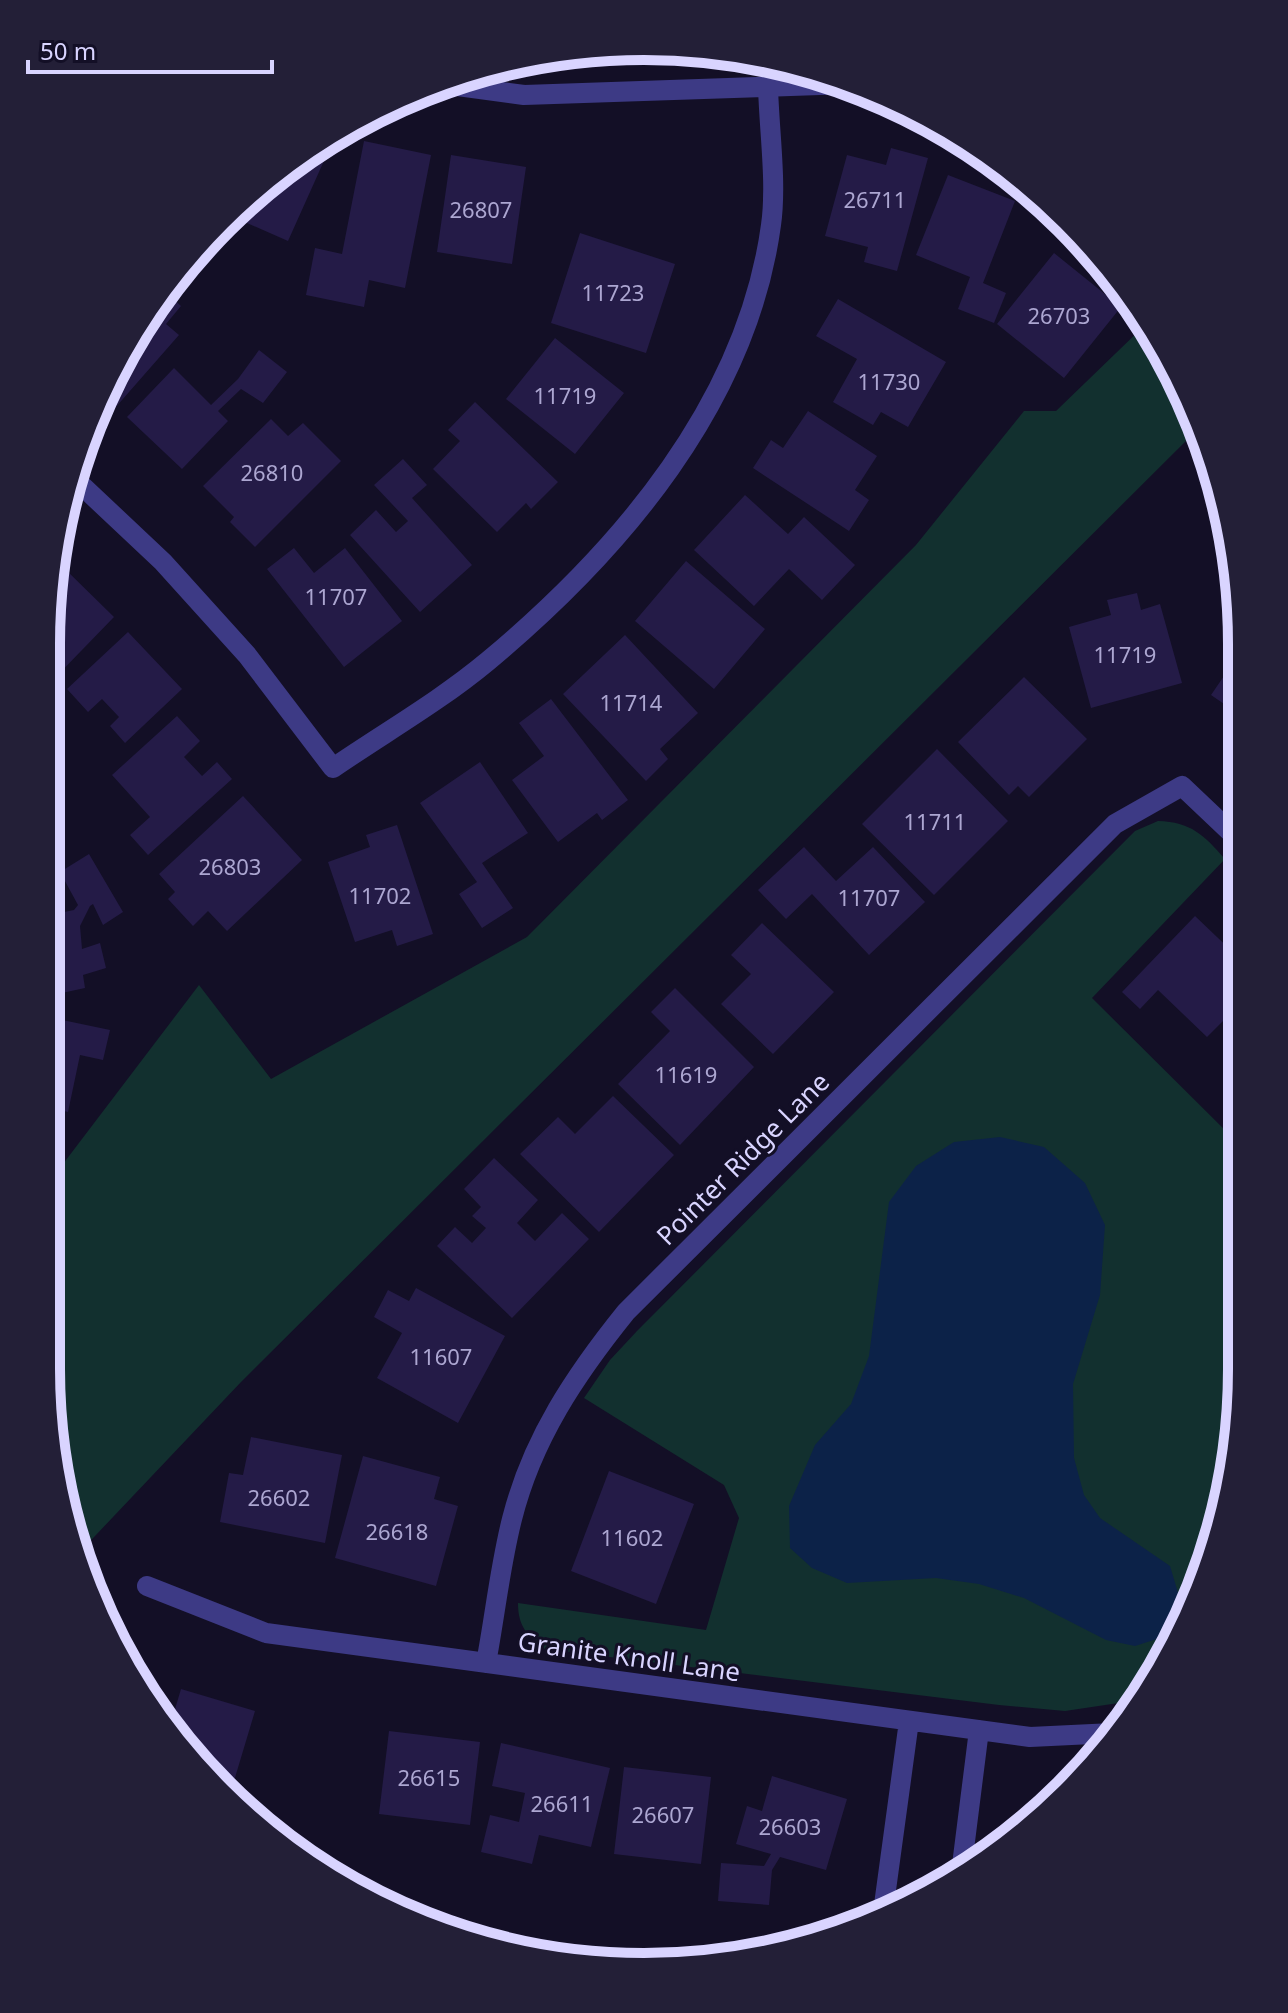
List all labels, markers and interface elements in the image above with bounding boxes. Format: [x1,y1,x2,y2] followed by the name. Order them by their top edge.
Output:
[28,24,272,74] scale bar
[40,34,96,67] text: 50 m
[844,184,906,214] house number: 26711
[450,194,512,224] house number: 26807
[582,277,644,307] house number: 11723
[1028,300,1090,330] house number: 26703
[858,366,920,396] house number: 11730
[534,380,596,410] house number: 11719
[241,457,303,487] house number: 26810
[305,581,367,611] house number: 11707
[1094,639,1156,669] house number: 11719
[600,687,663,717] house number: 11714
[904,806,966,836] house number: 11711
[199,851,261,881] house number: 26803
[349,880,411,910] house number: 11702
[838,882,900,912] house number: 11707
[655,1059,717,1089] house number: 11619
[648,1064,837,1253] street label: Pointer Ridge Lane
[410,1341,472,1371] house number: 11607
[248,1482,310,1512] house number: 26602
[366,1516,428,1546] house number: 26618
[601,1522,663,1552] house number: 11602
[516,1623,743,1689] street label: Granite Knoll Lane
[398,1762,460,1792] house number: 26615
[531,1788,593,1818] house number: 26611
[632,1799,694,1829] house number: 26607
[759,1811,821,1841] house number: 26603

